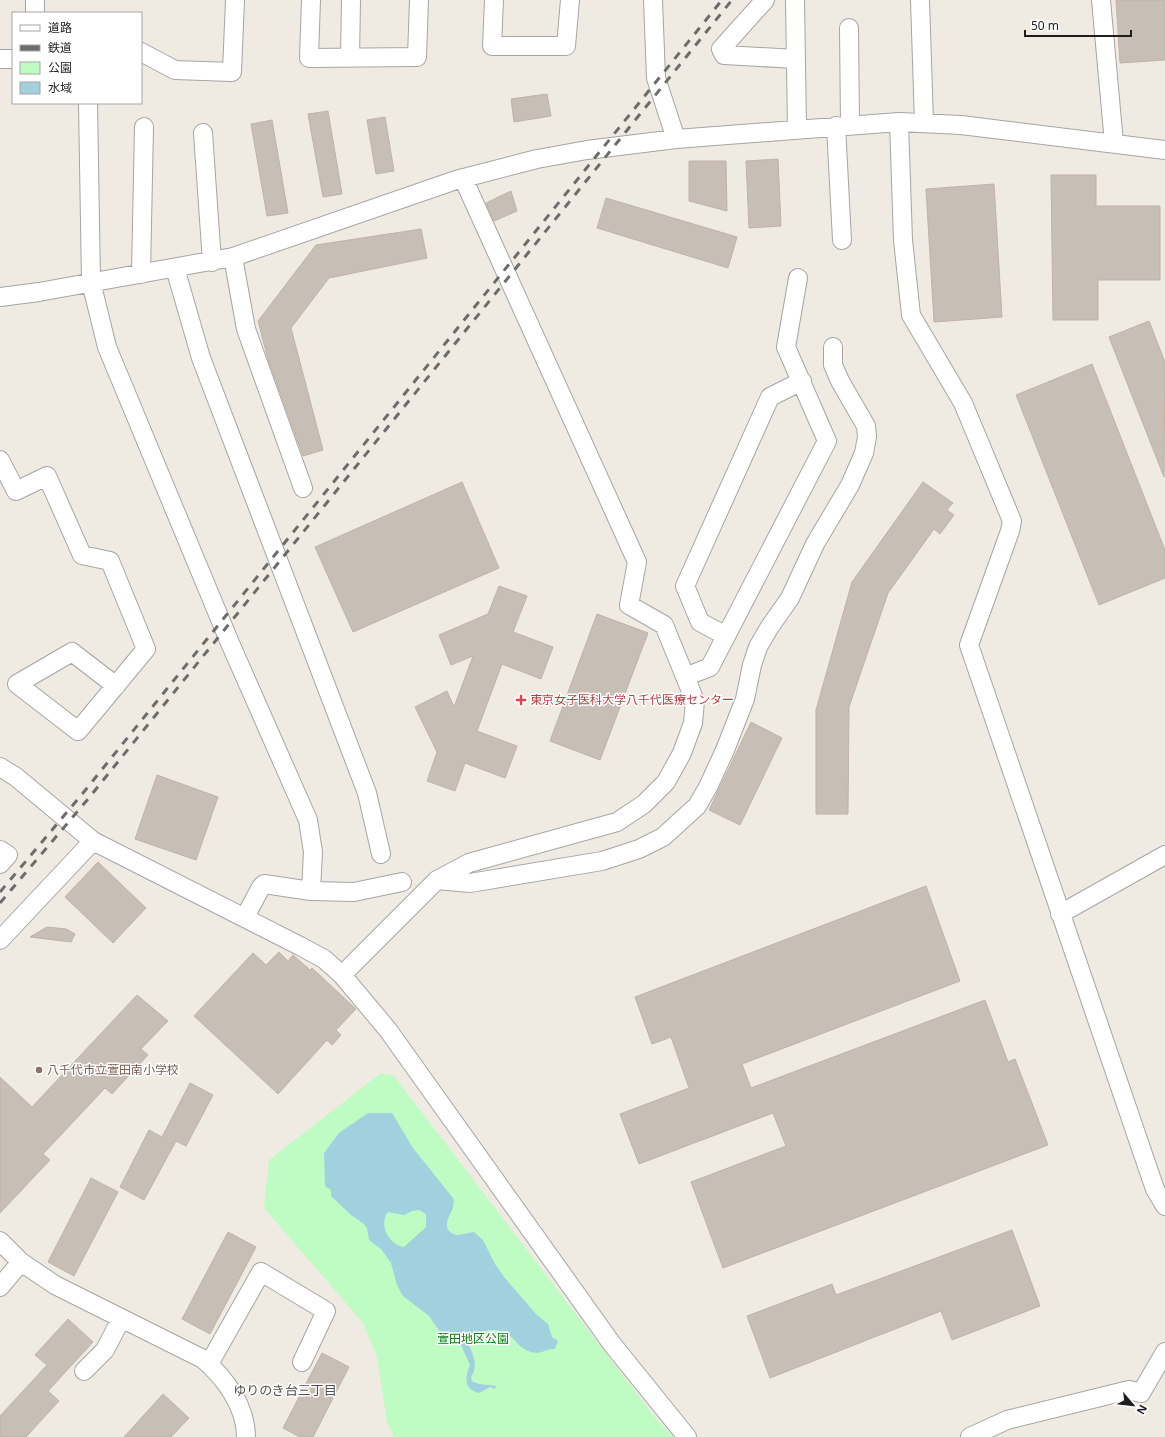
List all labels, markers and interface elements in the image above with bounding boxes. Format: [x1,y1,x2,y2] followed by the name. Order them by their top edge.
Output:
[12,12,142,104] legend
[1025,12,1131,38] scale bar
[1031,17,1059,34] text: 50 m
[48,19,72,36] text: 道路
[48,39,72,56] text: 鉄道
[48,59,72,76] text: 公園
[48,79,72,96] text: 水域
[530,691,734,708] place label: 東京女子医科大学八千代医療センター
[515,694,527,706] marker: 東京女子医科大学八千代医療センター
[47,1061,179,1078] place label: 八千代市立萱田南小学校
[34,1065,44,1075] marker: 八千代市立萱田南小学校
[437,1330,509,1347] park label: 萱田地区公園
[233,1381,337,1399] district label: ゆりのき台三丁目
[1113,1385,1153,1425] north arrow
[1134,1402,1151,1417] text: N

